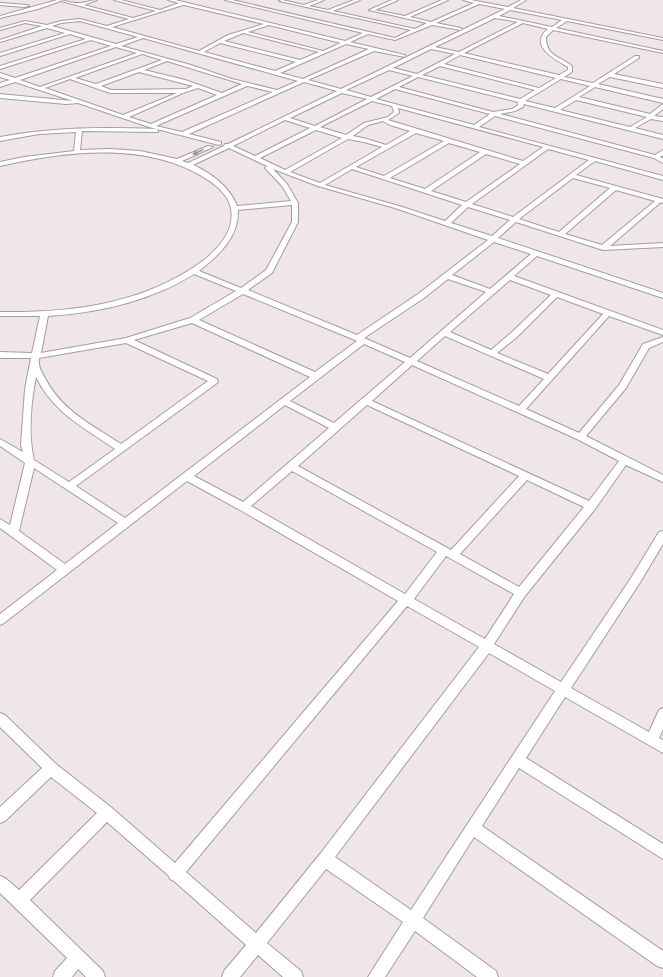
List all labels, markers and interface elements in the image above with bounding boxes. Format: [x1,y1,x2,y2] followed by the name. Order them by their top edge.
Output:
[192,149,203,155] one-way arrow

